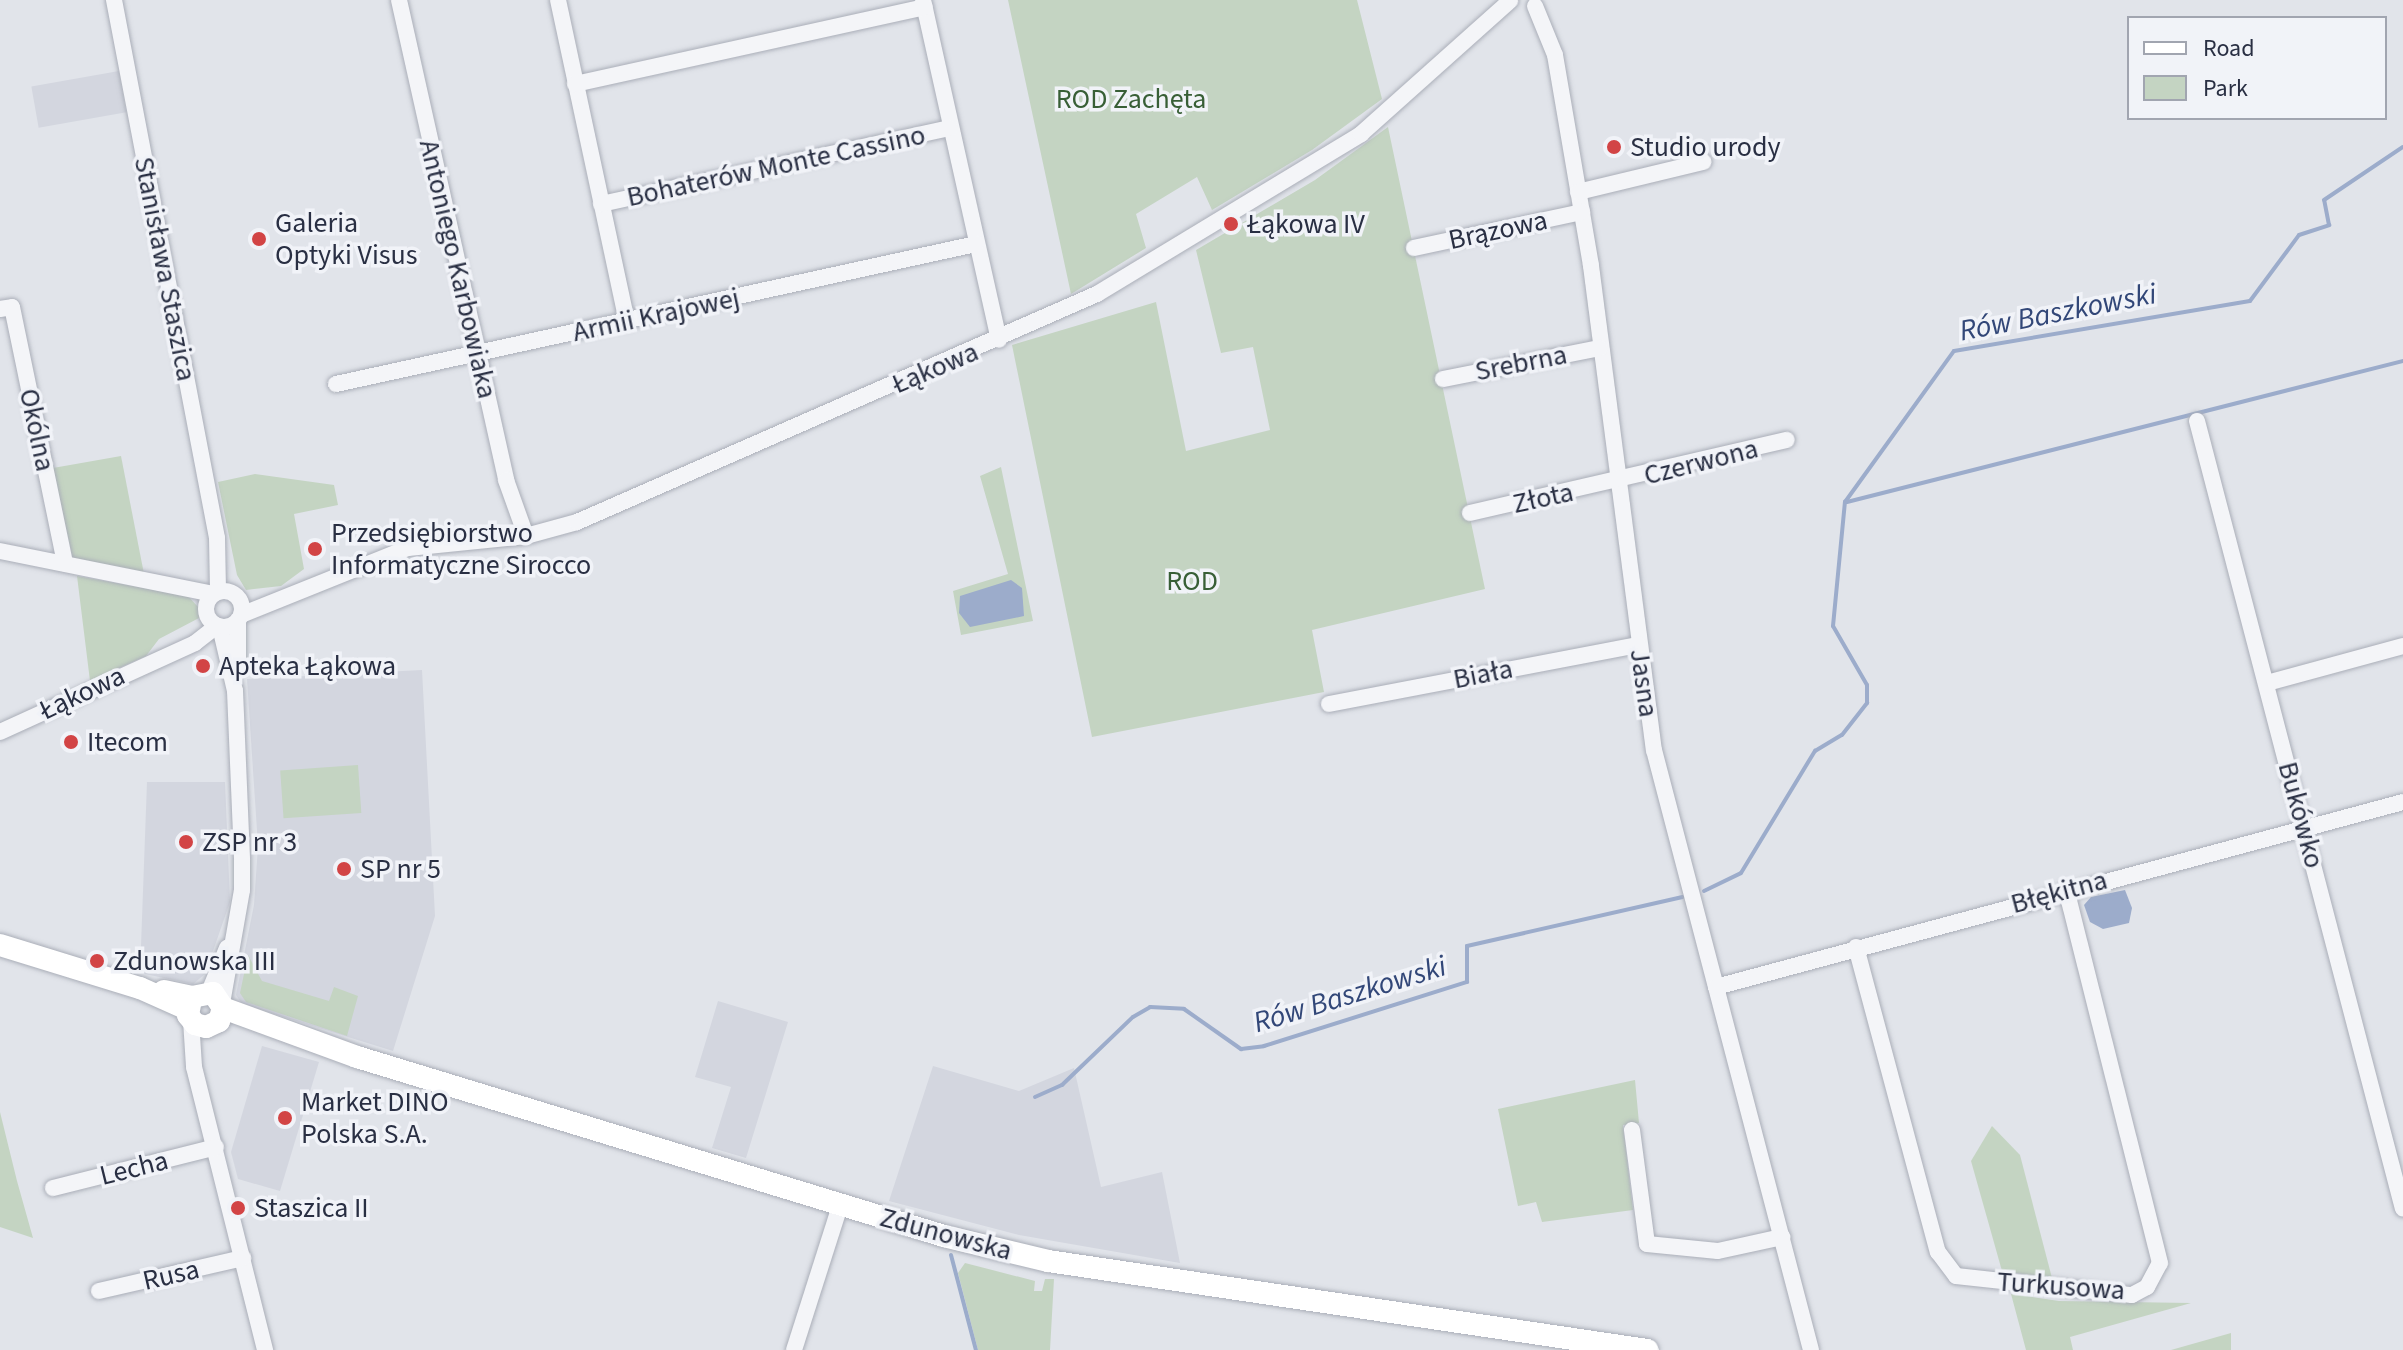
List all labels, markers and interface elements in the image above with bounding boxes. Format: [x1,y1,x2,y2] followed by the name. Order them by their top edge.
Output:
[2127,16,2387,120] legend
[2203,31,2255,66] text: Road
[2203,71,2248,106] text: Park
[1056,82,1206,116] park label: ROD Zachęta
[624,118,928,214] street label: Bohaterów Monte Cassino
[1630,130,1781,164] place label: Studio urody
[412,136,504,402] street label: Antoniego Karbowiaka
[1605,138,1623,156] marker: Studio urody
[127,154,203,384] street label: Stanisława Staszica
[1445,203,1551,257] street label: Brązowa
[275,206,418,272] place label: Galeria Optyki Visus
[1247,207,1365,241] place label: Łąkowa IV
[1222,215,1240,233] marker: Łąkowa IV
[250,230,268,248] marker: Galeria Optyki Visus
[1956,276,2160,350] water label: Rów Baszkowski
[570,281,742,349] street label: Armii Krajowej
[887,335,983,401] street label: Łąkowa
[1472,338,1570,388] street label: Srebrna
[12,386,62,474] street label: Okólna
[1640,432,1762,492] street label: Czerwona
[1510,475,1576,521] street label: Złota
[331,516,591,582] place label: Przedsiębiorstwo Informatyczne Sirocco
[306,540,324,558] marker: Przedsiębiorstwo Informatyczne Sirocco
[1166,564,1218,598] park label: ROD
[1623,647,1665,719] street label: Jasna
[219,649,396,683] place label: Apteka Łąkowa
[1450,652,1516,696] street label: Biała
[194,657,212,675] marker: Apteka Łąkowa
[34,659,130,727] street label: Łąkowa
[87,725,168,759] place label: Itecom
[62,733,80,751] marker: Itecom
[2271,758,2331,872] street label: Bukówko
[202,825,297,859] place label: ZSP nr 3
[177,833,195,851] marker: ZSP nr 3
[360,852,441,886] place label: SP nr 5
[335,860,353,878] marker: SP nr 5
[2007,863,2111,921] street label: Błękitna
[113,944,276,978] place label: Zdunowska III
[1249,949,1451,1041] water label: Rów Baszkowski
[88,952,106,970] marker: Zdunowska III
[301,1085,449,1151] place label: Market DINO Polska S.A.
[276,1109,294,1127] marker: Market DINO Polska S.A.
[96,1143,172,1193] street label: Lecha
[254,1191,369,1225] place label: Staszica II
[229,1199,247,1217] marker: Staszica II
[876,1200,1016,1268] street label: Zdunowska
[139,1252,203,1298] street label: Rusa
[1996,1265,2126,1307] street label: Turkusowa

